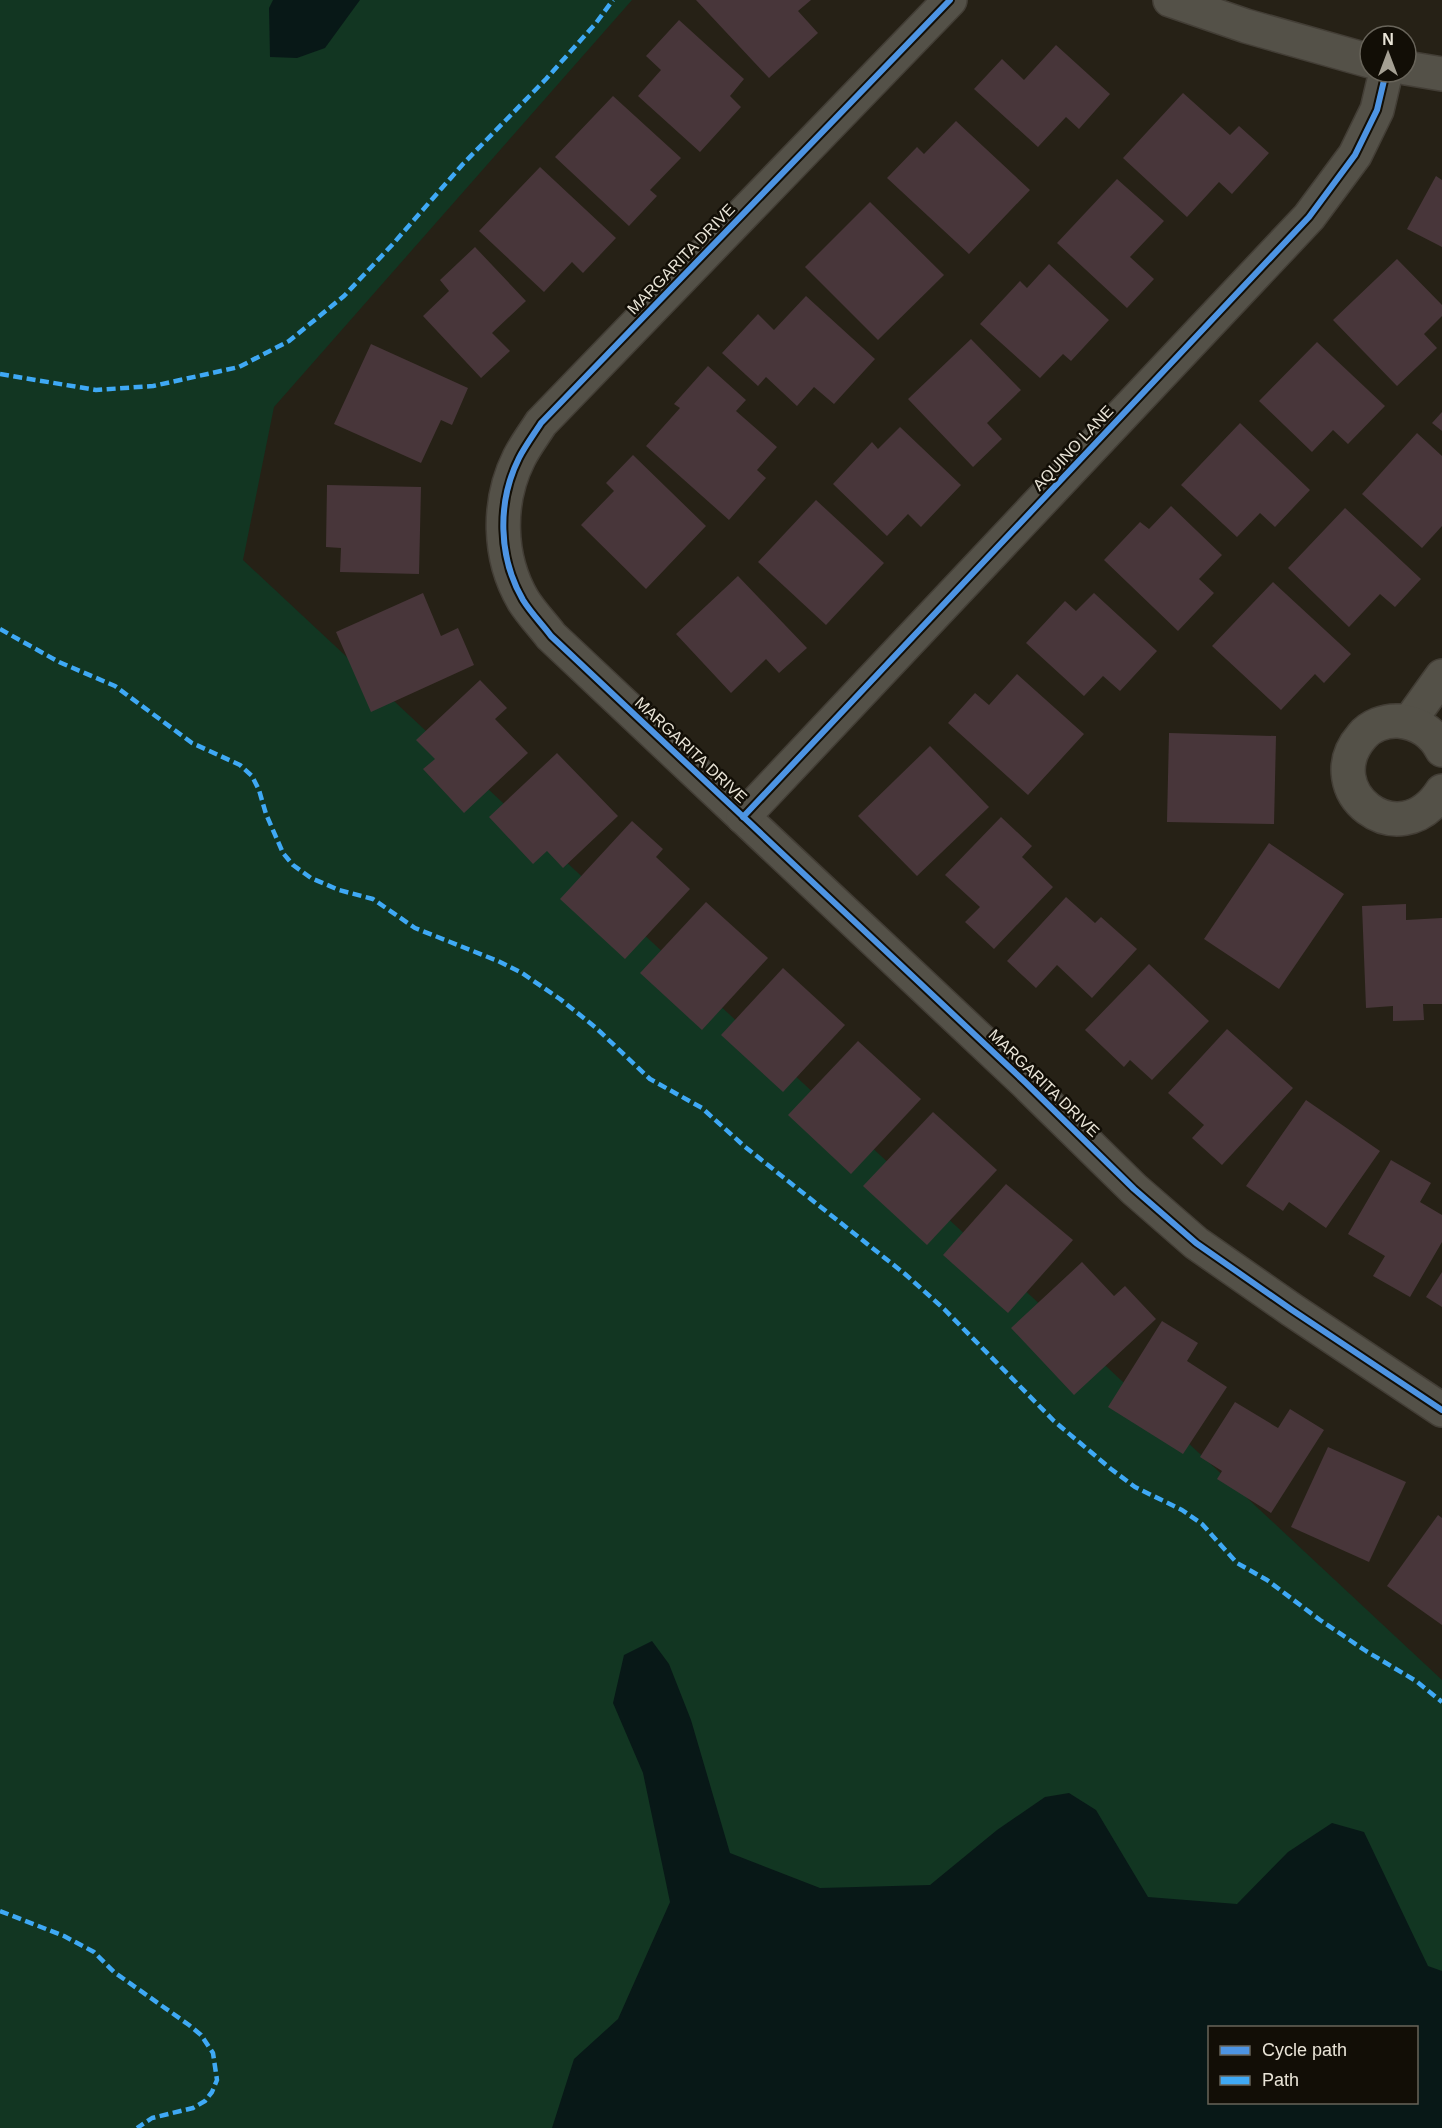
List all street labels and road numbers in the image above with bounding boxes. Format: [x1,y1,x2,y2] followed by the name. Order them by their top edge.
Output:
[624,200,738,318] street label: MARGARITA DRIVE
[1029,402,1117,494] street label: AQUINO LANE
[632,694,750,806] street label: MARGARITA DRIVE
[985,1026,1103,1140] street label: MARGARITA DRIVE

